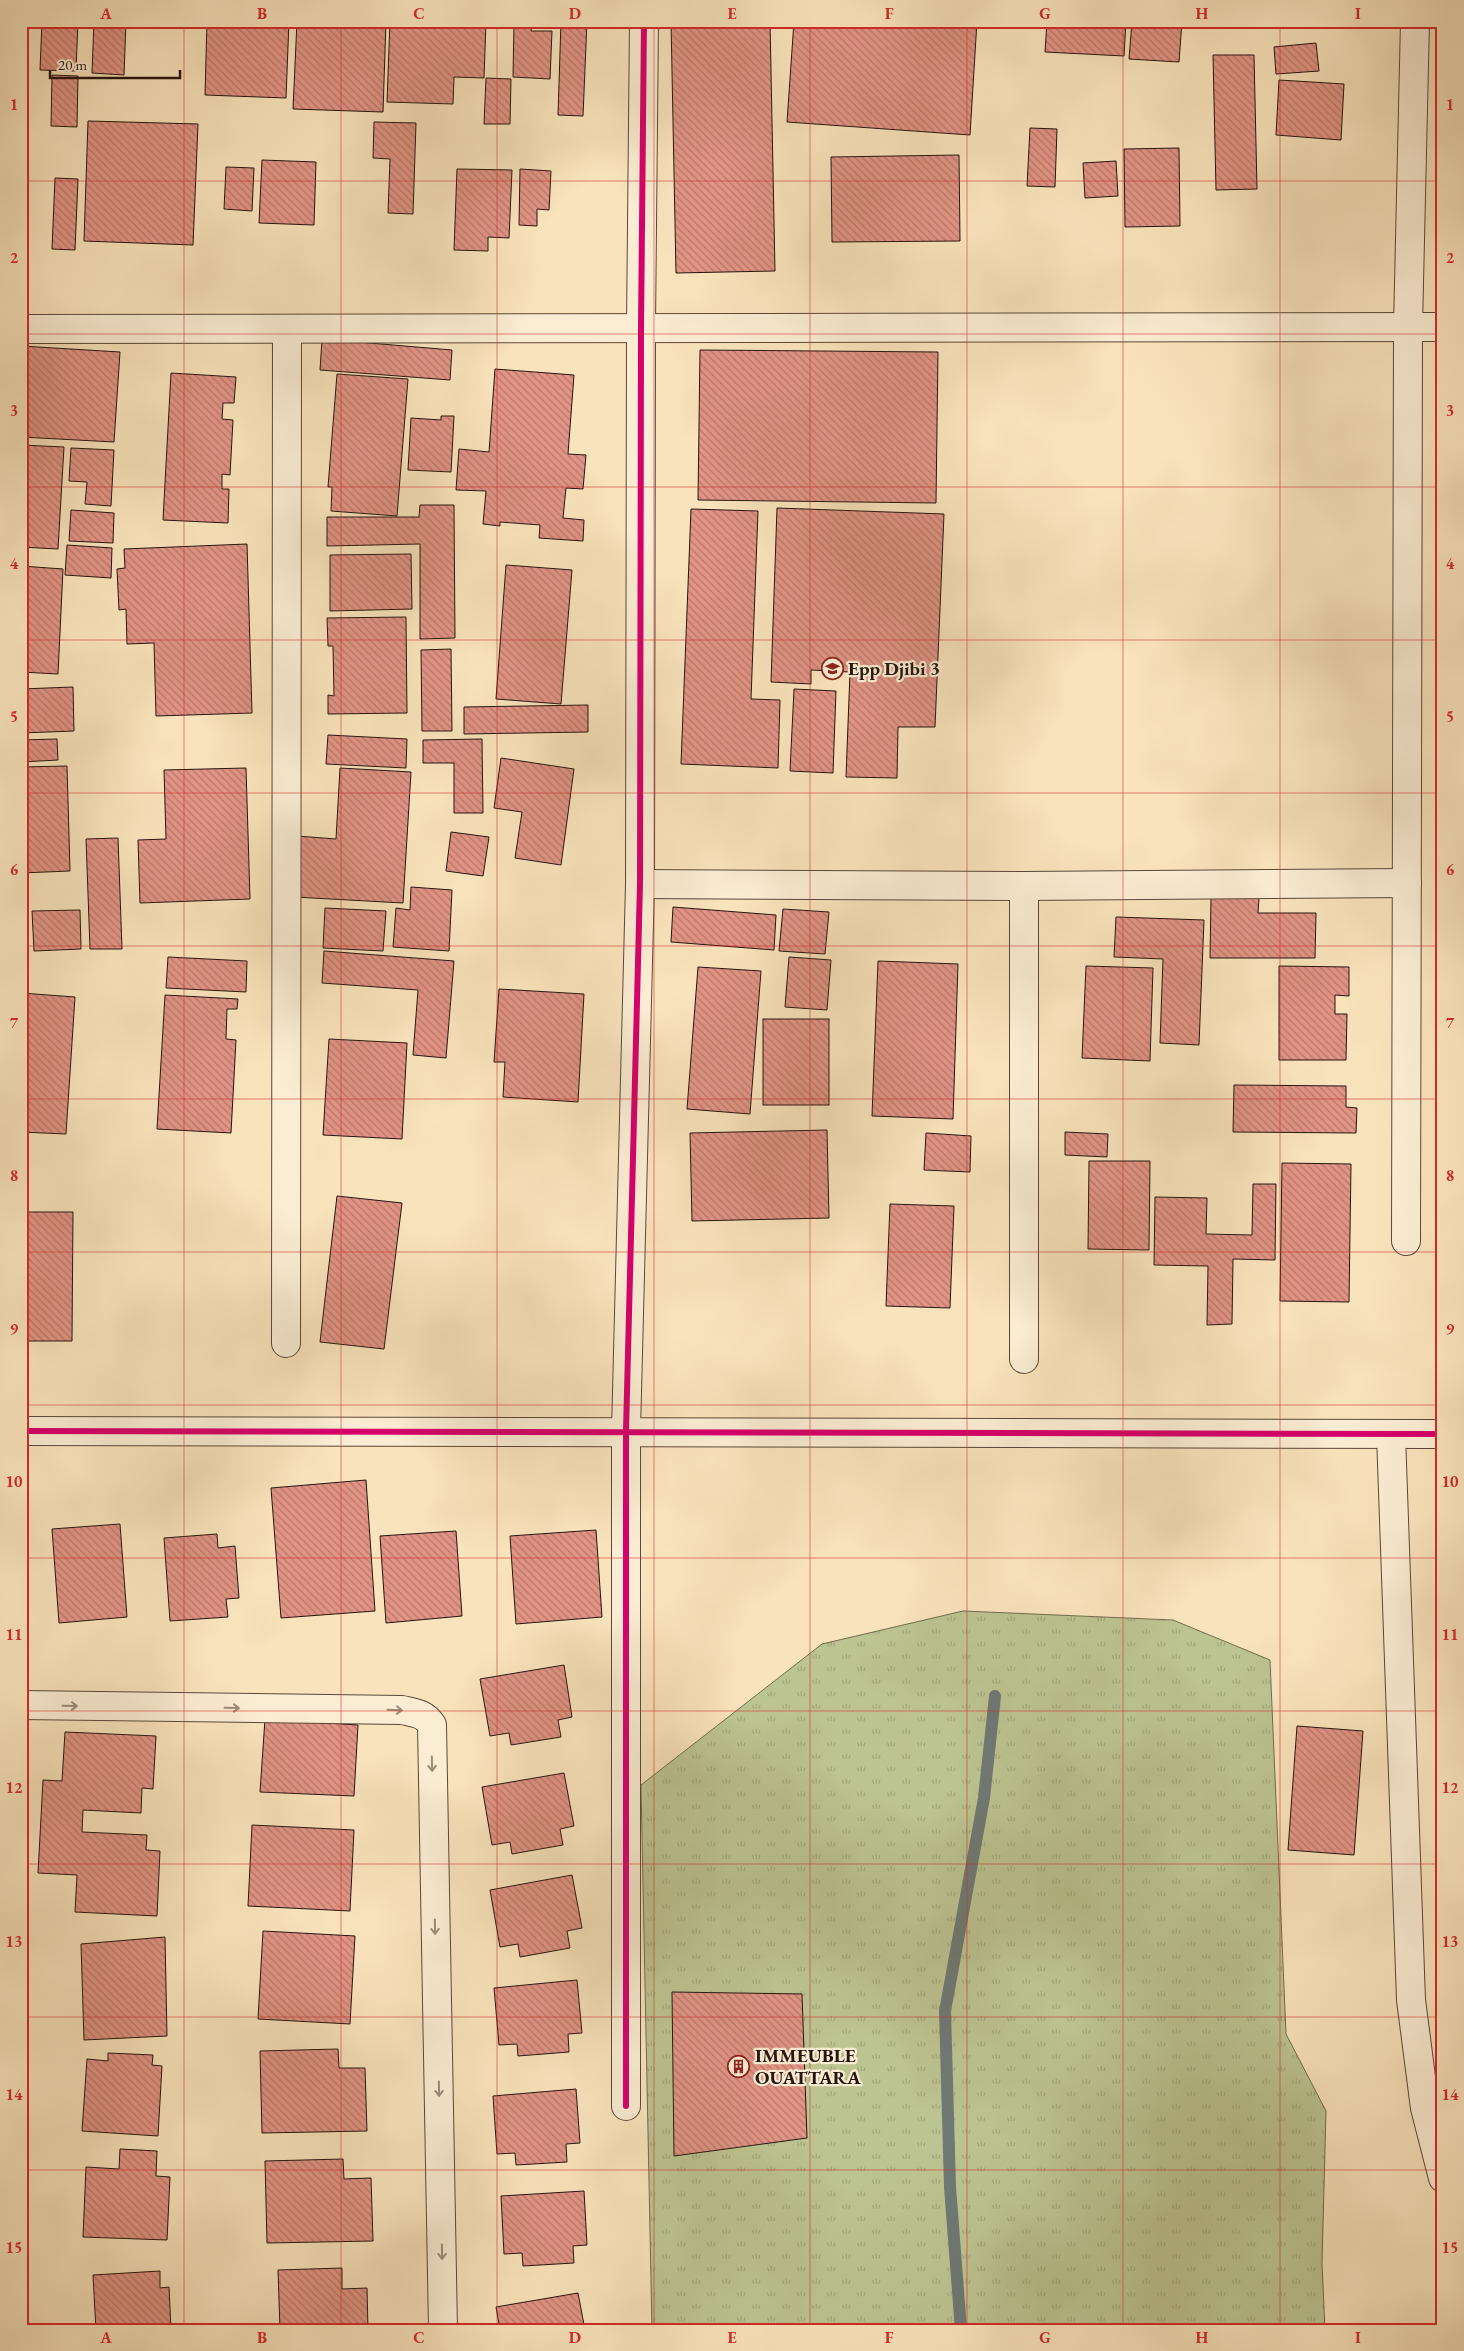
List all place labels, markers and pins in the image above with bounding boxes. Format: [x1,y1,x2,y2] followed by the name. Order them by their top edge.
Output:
[820,656,844,680] school or university icon: Epp Djibi 3
[848,656,940,681] place label: Epp Djibi 3
[755,2043,861,2090] place label: IMMEUBLE OUATTARA
[727,2054,751,2078] building icon: IMMEUBLE OUATTARA

